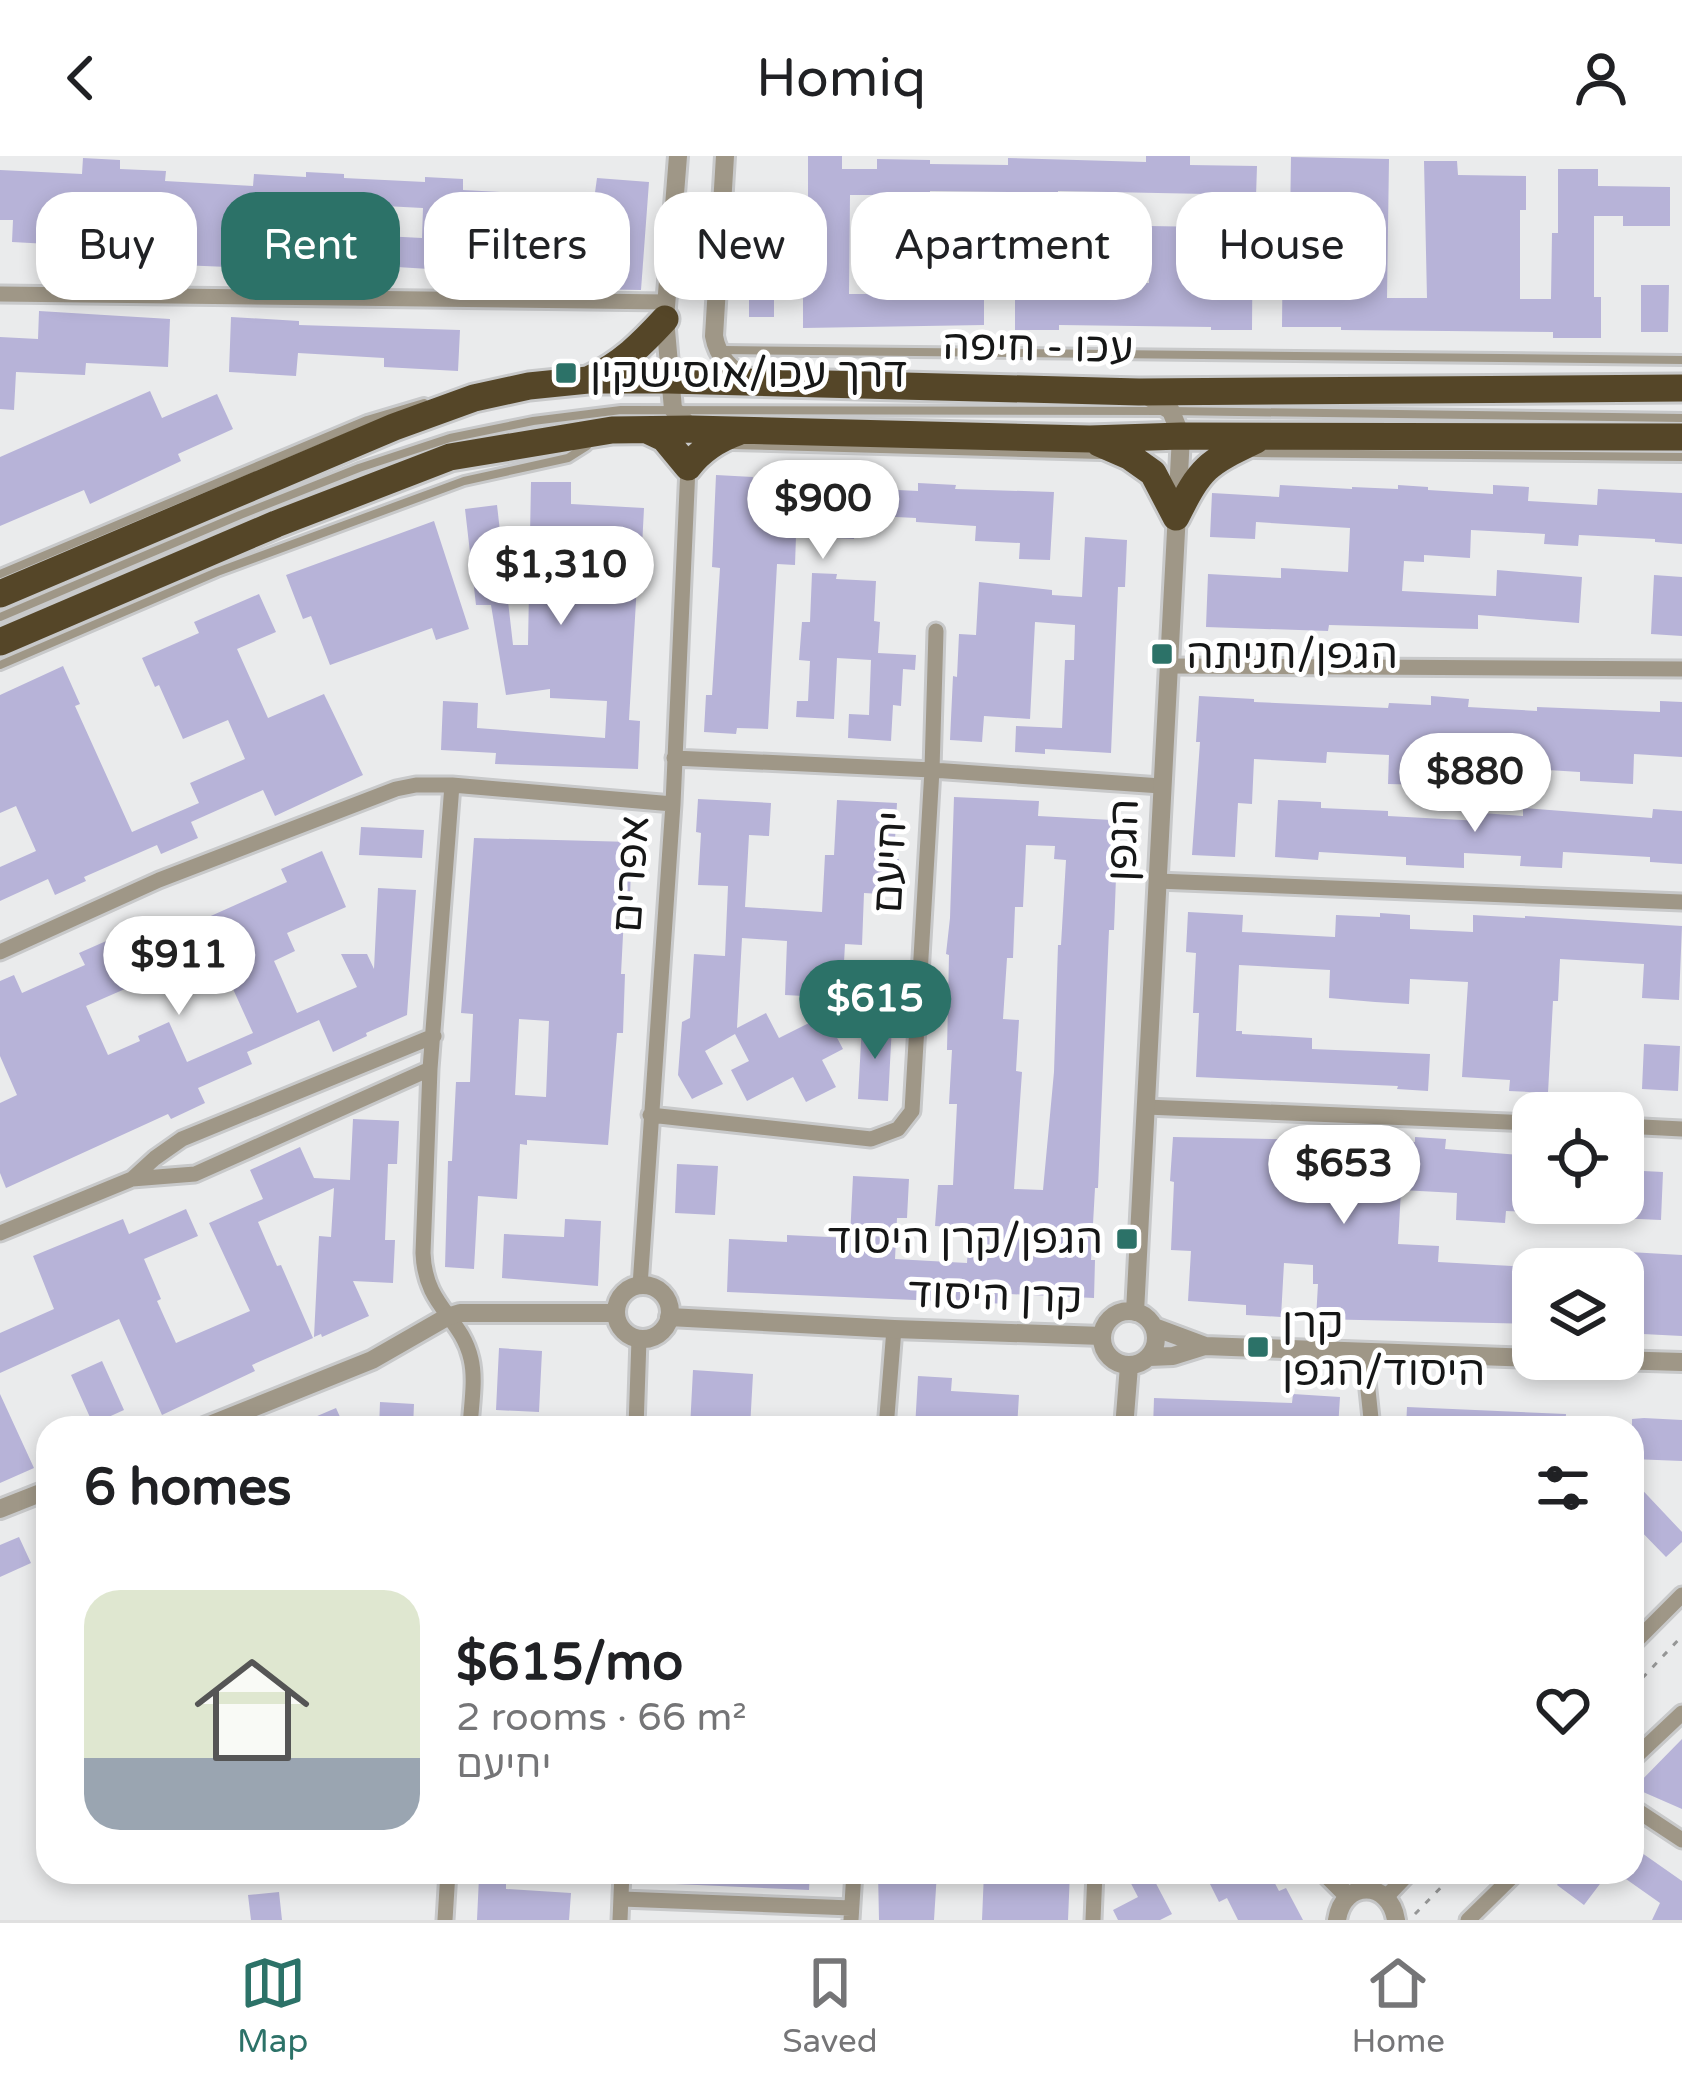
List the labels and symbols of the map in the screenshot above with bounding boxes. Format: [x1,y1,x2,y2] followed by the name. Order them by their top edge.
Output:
[942,320,1134,374] street label: עכו - חיפה
[590,348,908,399] place label: דרך עכו/אוסישקין
[553,360,579,386] marker: דרך עכו/אוסישקין
[752,460,894,562] pin: $900
[463,526,659,628] pin: $1,310
[1186,629,1398,680] place label: הגפן/חניתה
[1149,641,1175,667] marker: הגפן/חניתה
[1404,733,1546,835] pin: $880
[1096,798,1150,882] street label: הגפן
[862,809,918,915] street label: יחיעם
[601,814,661,934] street label: אפרים
[108,916,250,1018] pin: $911
[804,960,946,1062] pin: $615
[1273,1125,1415,1227] pin: $653
[827,1214,1103,1265] place label: הגפן/קרן היסוד
[1114,1226,1140,1252] marker: הגפן/קרן היסוד
[907,1267,1083,1325] street label: קרן היסוד
[1282,1298,1485,1397] place label: קרן היסוד/הגפן
[1245,1334,1271,1360] marker: קרן היסוד/הגפן

